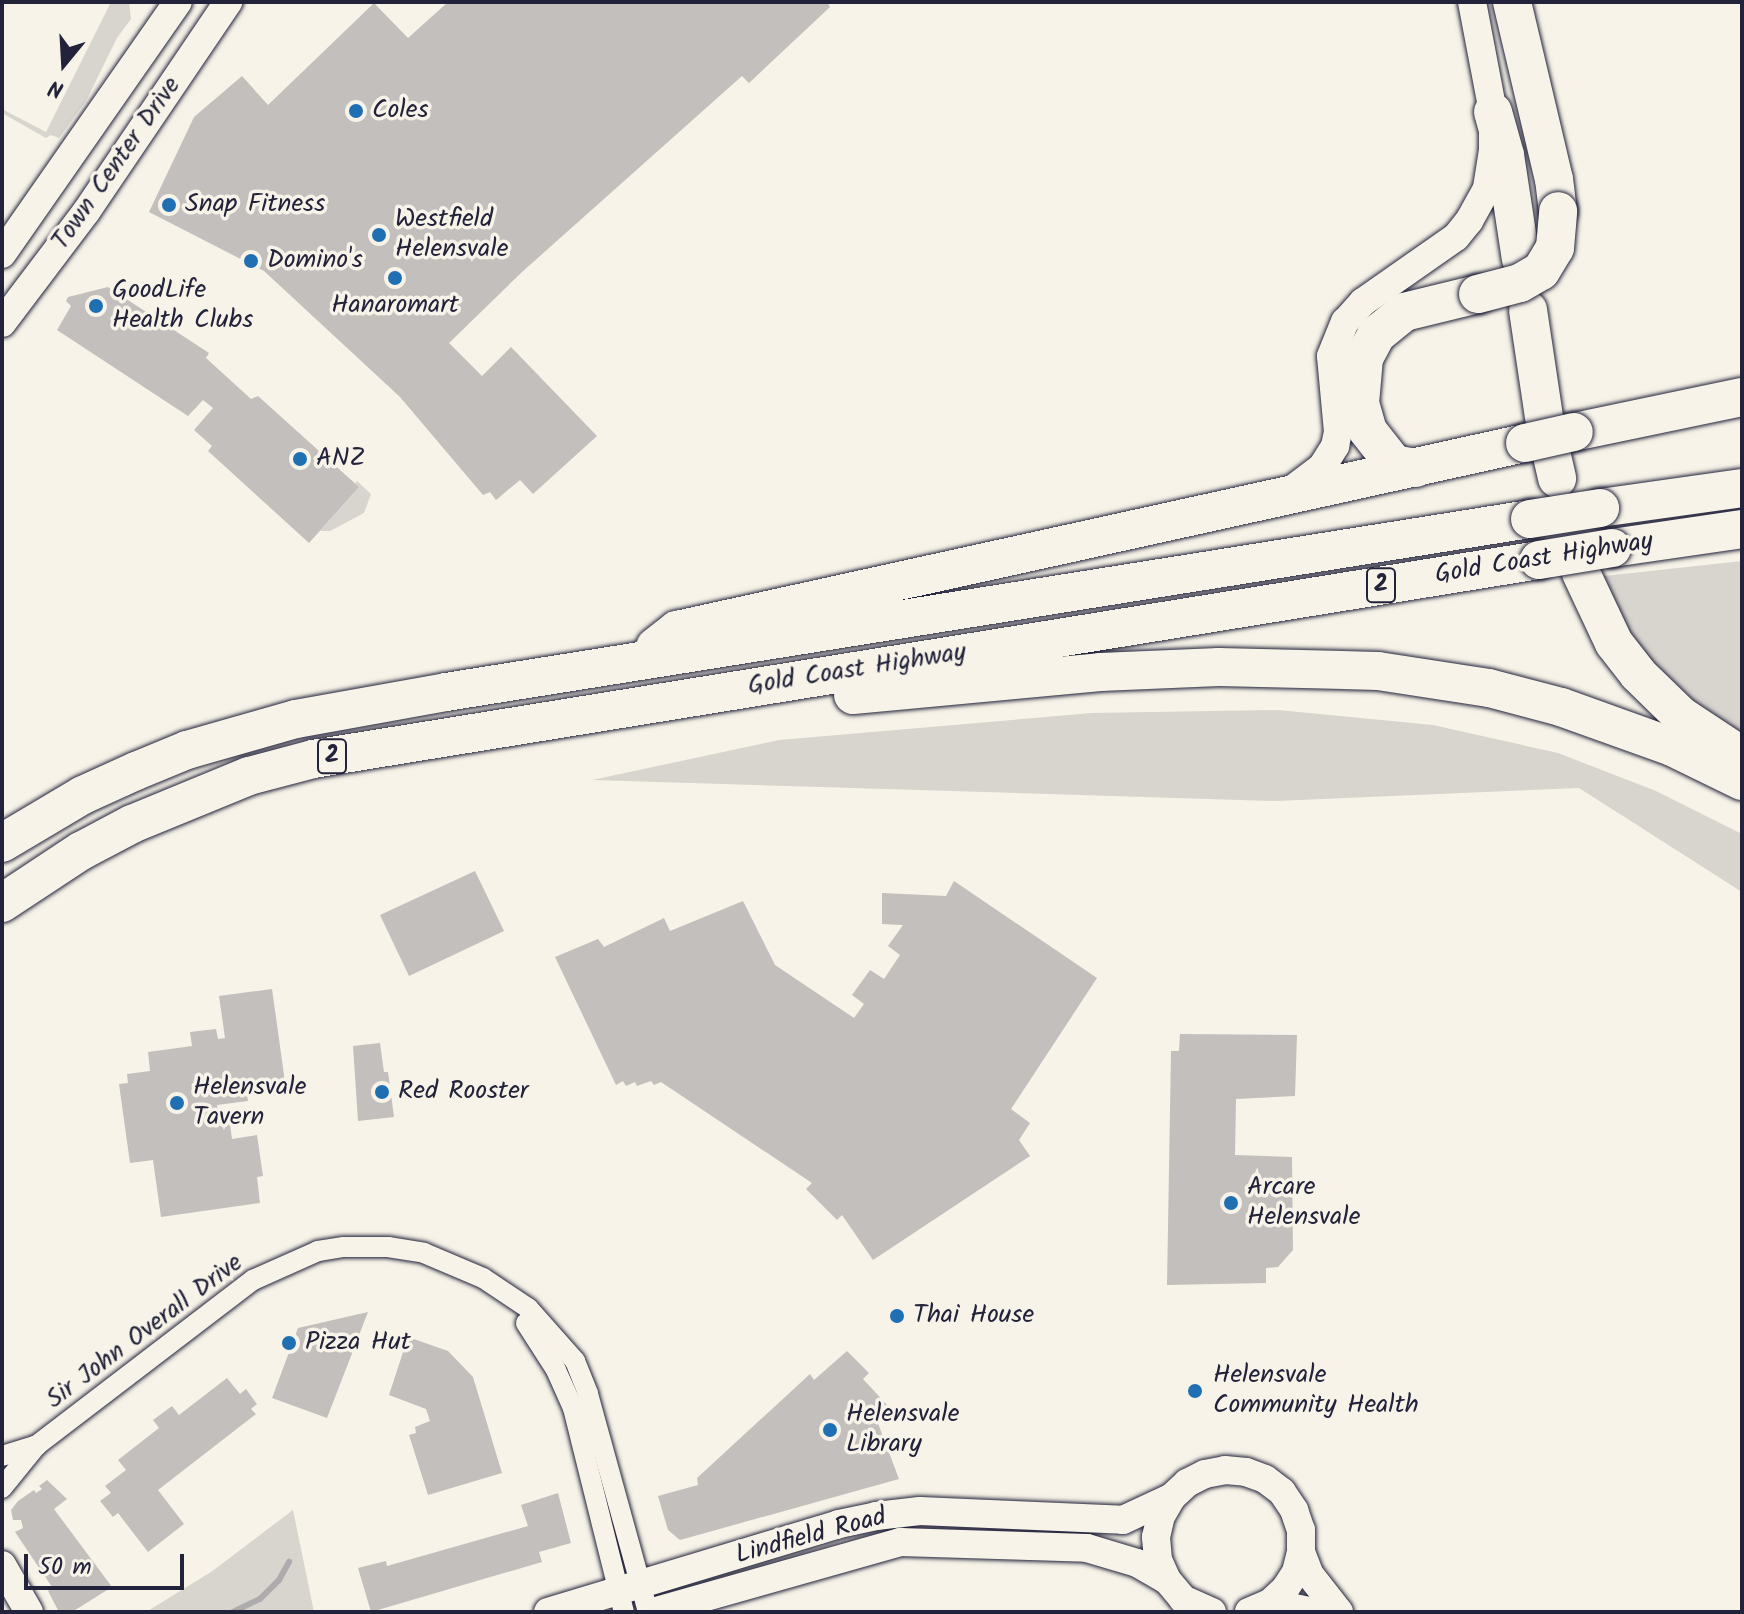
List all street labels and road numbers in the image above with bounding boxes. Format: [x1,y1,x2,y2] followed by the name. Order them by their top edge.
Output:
[46,72,188,256] street label: Town Center Drive
[1433,526,1655,592] street label: Gold Coast Highway
[1365,565,1397,605] road number: 2
[746,637,968,703] street label: Gold Coast Highway
[316,736,348,776] road number: 2
[41,1248,249,1416] street label: Sir John Overall Drive
[732,1502,890,1572] street label: Lindfield Road

